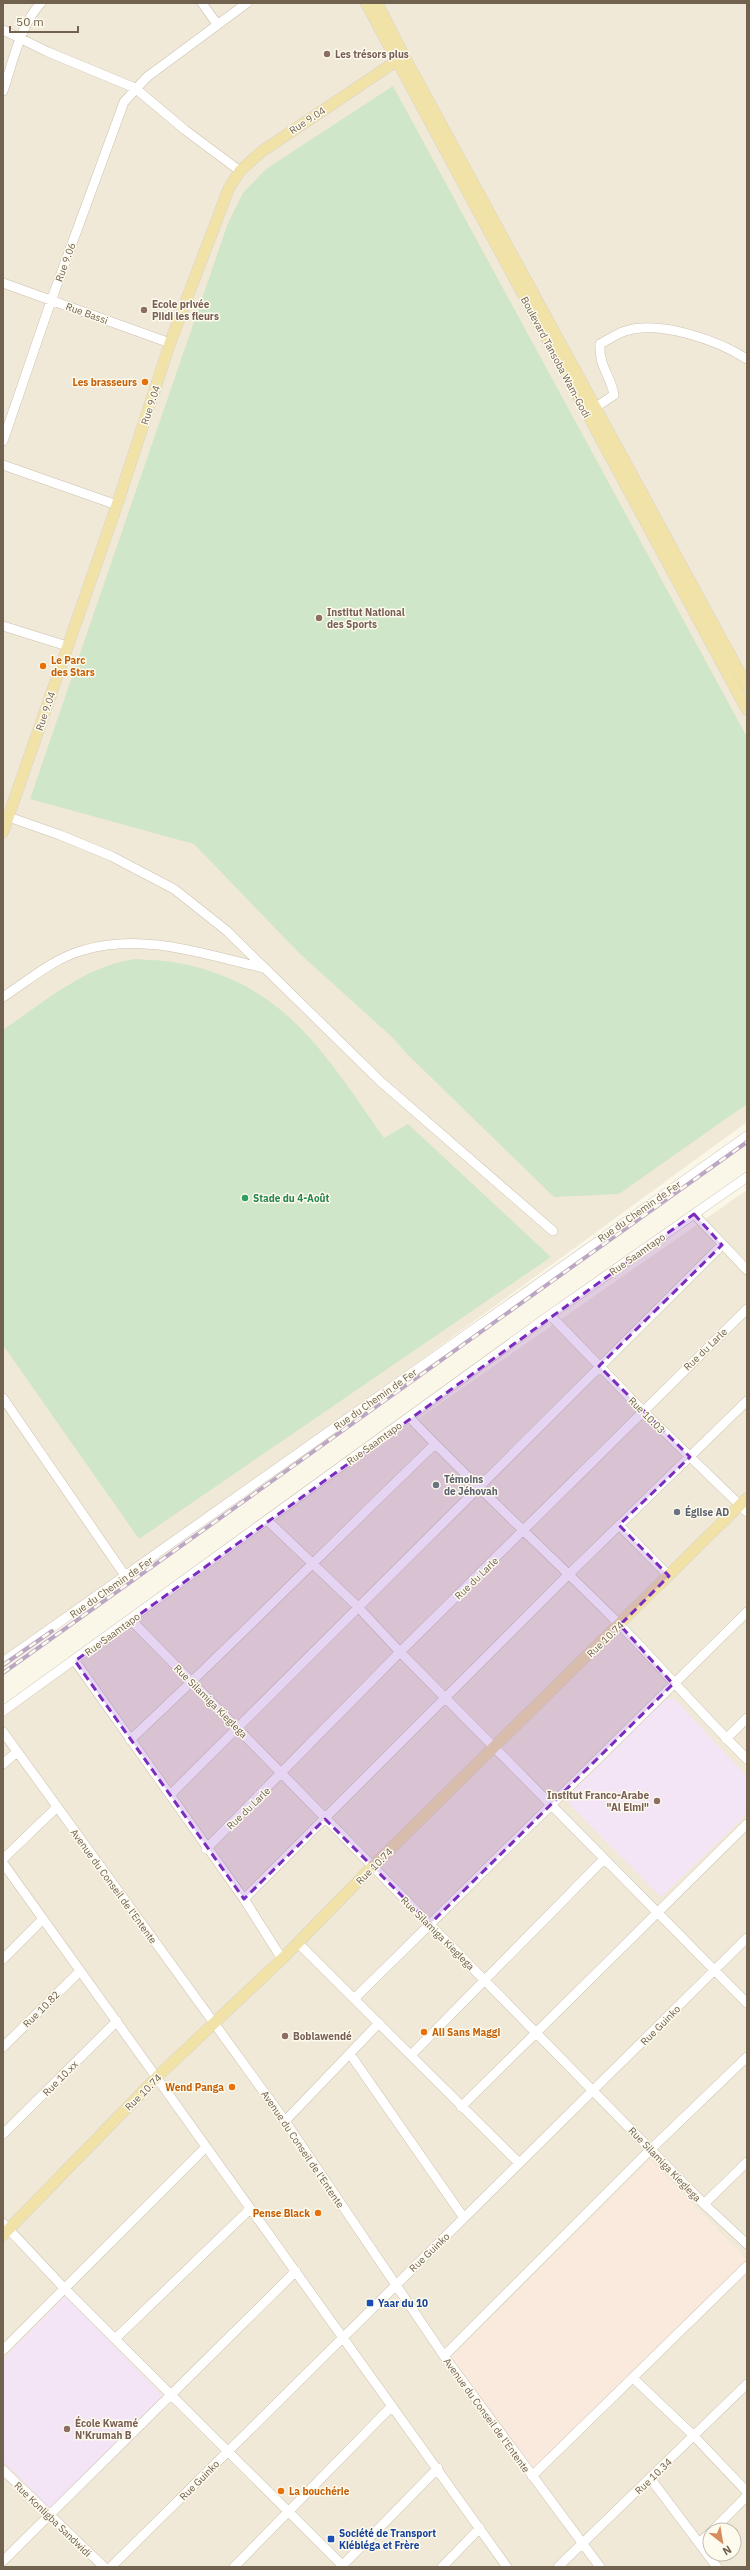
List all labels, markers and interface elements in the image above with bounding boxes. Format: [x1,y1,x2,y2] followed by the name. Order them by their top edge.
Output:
[10,8,78,34] scale bar
[16,14,44,29] text: 50 m
[335,48,409,61] place label: Les trésors plus
[322,49,332,59] marker: Les trésors plus
[287,104,328,137] street label: Rue 9.04
[52,241,79,283] street label: Rue 9.06
[518,294,593,420] street label: Boulevard Tansoba Wam-Godi
[152,298,219,323] place label: Ecole privée Piidi les fleurs
[64,300,110,327] street label: Rue Bassi
[139,305,149,315] marker: Ecole privée Piidi les fleurs
[72,376,137,389] place label: Les brasseurs
[140,377,150,387] marker: Les brasseurs
[138,384,163,426] street label: Rue 9.04
[327,606,405,631] place label: Institut National des Sports
[314,613,324,623] marker: Institut National des Sports
[51,654,95,679] place label: Le Parc des Stars
[38,661,48,671] marker: Le Parc des Stars
[33,690,58,732] street label: Rue 9.04
[595,1178,684,1245] street label: Rue du Chemin de Fer
[253,1192,329,1205] place label: Stade du 4-Août
[240,1193,250,1203] marker: Stade du 4-Août
[607,1230,668,1278] street label: Rue Saamtapo
[681,1325,730,1373] street label: Rue du Larle
[331,1366,420,1433] street label: Rue du Chemin de Fer
[626,1394,668,1436] street label: Rue 10.03
[344,1419,405,1468] street label: Rue Saamtapo
[444,1473,498,1498] place label: Témoins de Jéhovah
[431,1480,441,1490] marker: Témoins de Jéhovah
[685,1504,729,1519] place label: Église AD
[672,1507,682,1517] marker: Église AD
[67,1554,156,1621] street label: Rue du Chemin de Fer
[452,1554,501,1602] street label: Rue du Larle
[82,1610,143,1659] street label: Rue Saamtapo
[584,1618,627,1660] street label: Rue 10.74
[171,1662,251,1741] street label: Rue Silamiga Kieglega
[224,1784,273,1832] street label: Rue du Larle
[547,1789,649,1814] place label: Institut Franco-Arabe "Al Elmi"
[652,1796,662,1806] marker: Institut Franco-Arabe "Al Elmi"
[68,1826,160,1947] street label: Avenue du Conseil de l'Entente
[353,1845,395,1887] street label: Rue 10.74
[398,1894,478,1973] street label: Rue Silamiga Kieglega
[20,1988,62,2030] street label: Rue 10.82
[638,2002,683,2048] street label: Rue Guinko
[432,2026,500,2039] place label: Ali Sans Maggi
[419,2027,429,2037] marker: Ali Sans Maggi
[293,2030,352,2043] place label: Boblawendé
[280,2031,290,2041] marker: Boblawendé
[40,2058,81,2099] street label: Rue 10.xx
[122,2071,164,2113] street label: Rue 10.74
[165,2081,224,2094] place label: Wend Panga
[227,2082,237,2092] marker: Wend Panga
[258,2088,347,2211] street label: Avenue du Conseil de l'Entente
[626,2124,704,2205] street label: Rue Silamiga Kieglega
[253,2207,310,2220] place label: Pense Black
[313,2208,323,2218] marker: Pense Black
[406,2230,453,2275] street label: Rue Guinko
[378,2297,428,2310] place label: Yaar du 10
[365,2298,375,2308] marker: Yaar du 10
[441,2355,533,2476] street label: Avenue du Conseil de l'Entente
[75,2415,138,2442] place label: École Kwamé N'Krumah B
[62,2424,72,2434] marker: École Kwamé N'Krumah B
[632,2455,675,2497] street label: Rue 10.34
[177,2457,222,2503] street label: Rue Guinko
[11,2479,94,2560] street label: Rue Konligba Sandwidi
[289,2485,350,2498] place label: La bouchérie
[276,2486,286,2496] marker: La bouchérie
[702,2522,742,2562] north arrow
[339,2527,436,2552] place label: Société de Transport Kiébléga et Frère
[326,2534,336,2544] marker: Société de Transport Kiébléga et Frère
[720,2543,734,2559] text: N

